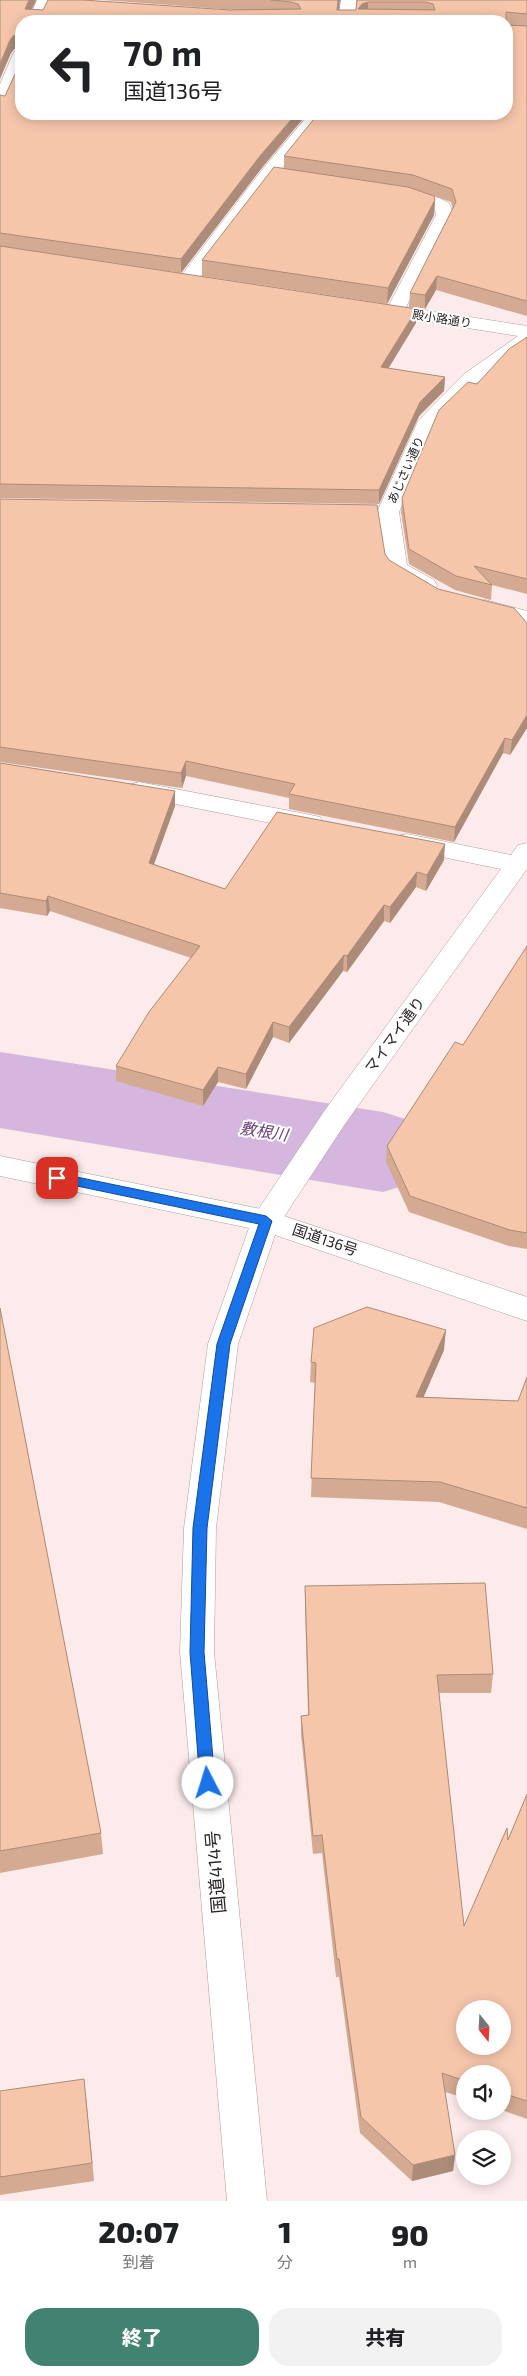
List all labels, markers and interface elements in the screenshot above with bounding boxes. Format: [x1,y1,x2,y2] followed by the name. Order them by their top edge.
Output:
[123,31,202,73] text: 70 m
[40,35,105,100] icon: left
[123,77,223,103] text: 国道136号
[411,306,473,330] street label: 殿小路通り
[384,434,426,505] street label: あじさい通り
[360,993,428,1076] street label: マイマイ通り
[239,1117,291,1144] water label: 敷根川
[36,1157,78,1199] pin
[43,1164,71,1192] icon: arrive
[290,1219,360,1259] street label: 国道136号
[181,1756,233,1808] position arrow
[200,1830,230,1915] street label: 国道414号
[456,2000,511,2055] north arrow
[456,2000,511,2185] map controls
[456,2065,511,2120] button: sound
[456,2130,511,2185] button: layers
[98,2213,179,2249] text: 20:07
[278,2213,292,2249] text: 1
[391,2216,429,2252] text: 90
[123,2252,155,2271] text: 到着
[277,2252,293,2271] text: 分
[403,2252,417,2271] text: m
[25,2308,259,2366] button: 終了
[269,2308,502,2366] button: 共有

